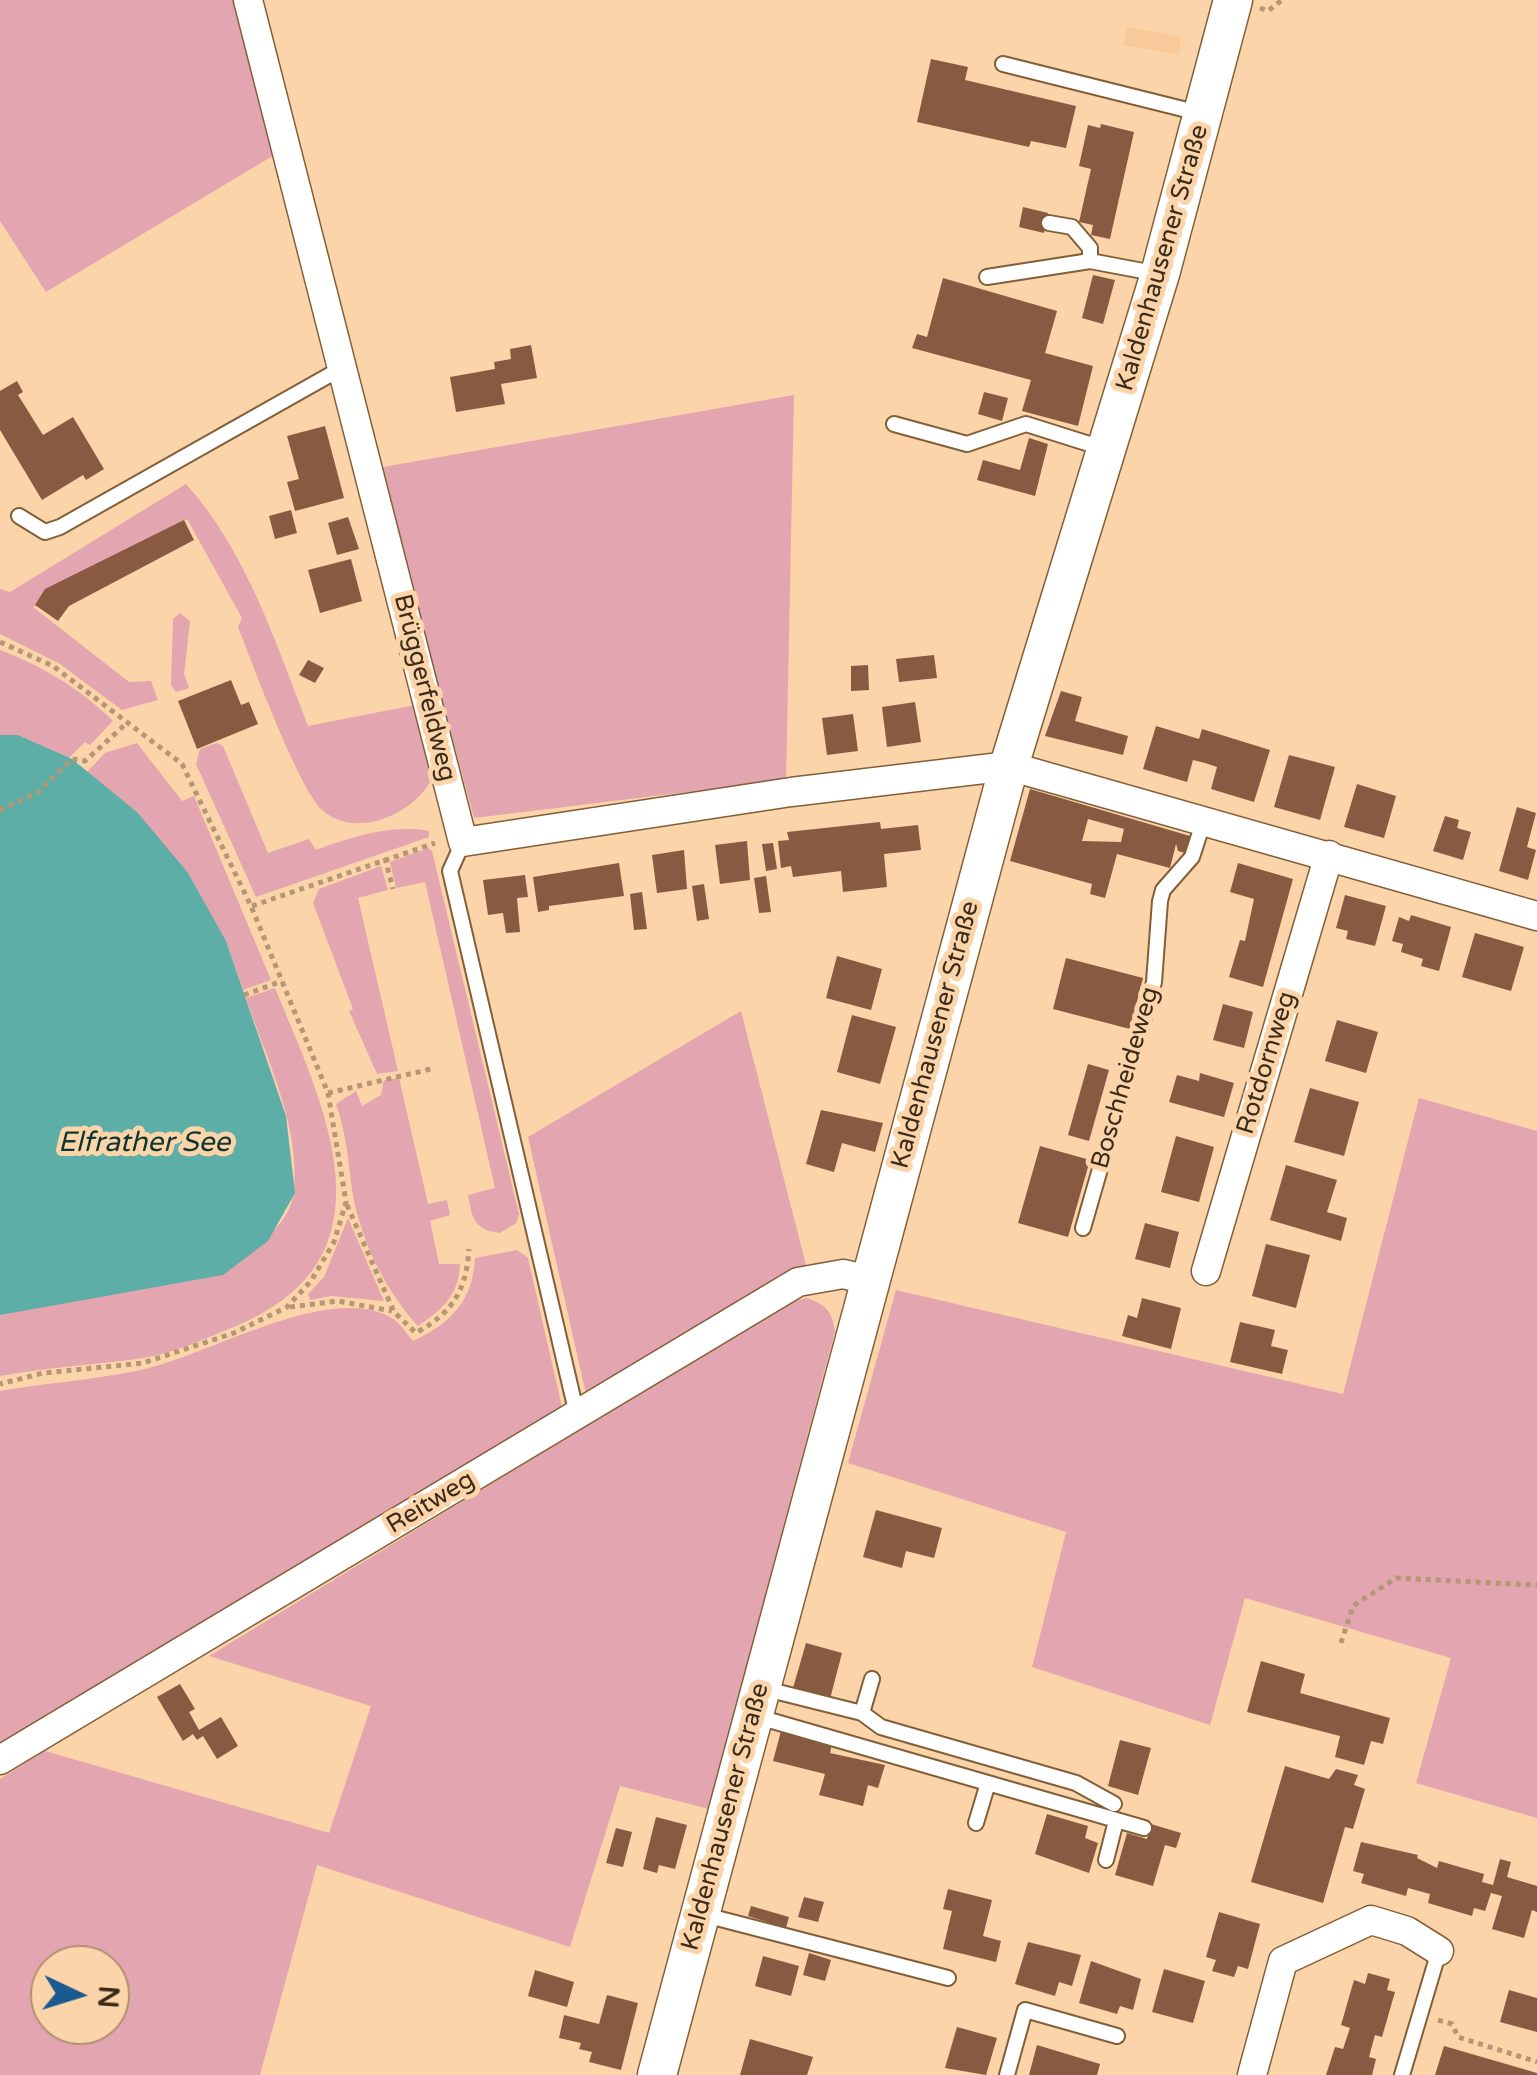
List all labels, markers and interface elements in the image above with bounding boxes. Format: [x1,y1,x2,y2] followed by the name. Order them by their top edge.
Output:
[1111,121,1215,395] street label: Kaldenhausener Straße
[386,591,462,785] street label: Brüggerfeldweg
[886,898,986,1172] street label: Kaldenhausener Straße
[1086,984,1166,1172] street label: Boschheideweg
[1231,988,1303,1138] street label: Rotdornweg
[58,1127,230,1161] water label: Elfrather See
[382,1465,480,1541] street label: Reitweg
[676,1680,776,1954] street label: Kaldenhausener Straße
[30,1945,130,2045] north arrow
[90,1985,126,2009] text: N

